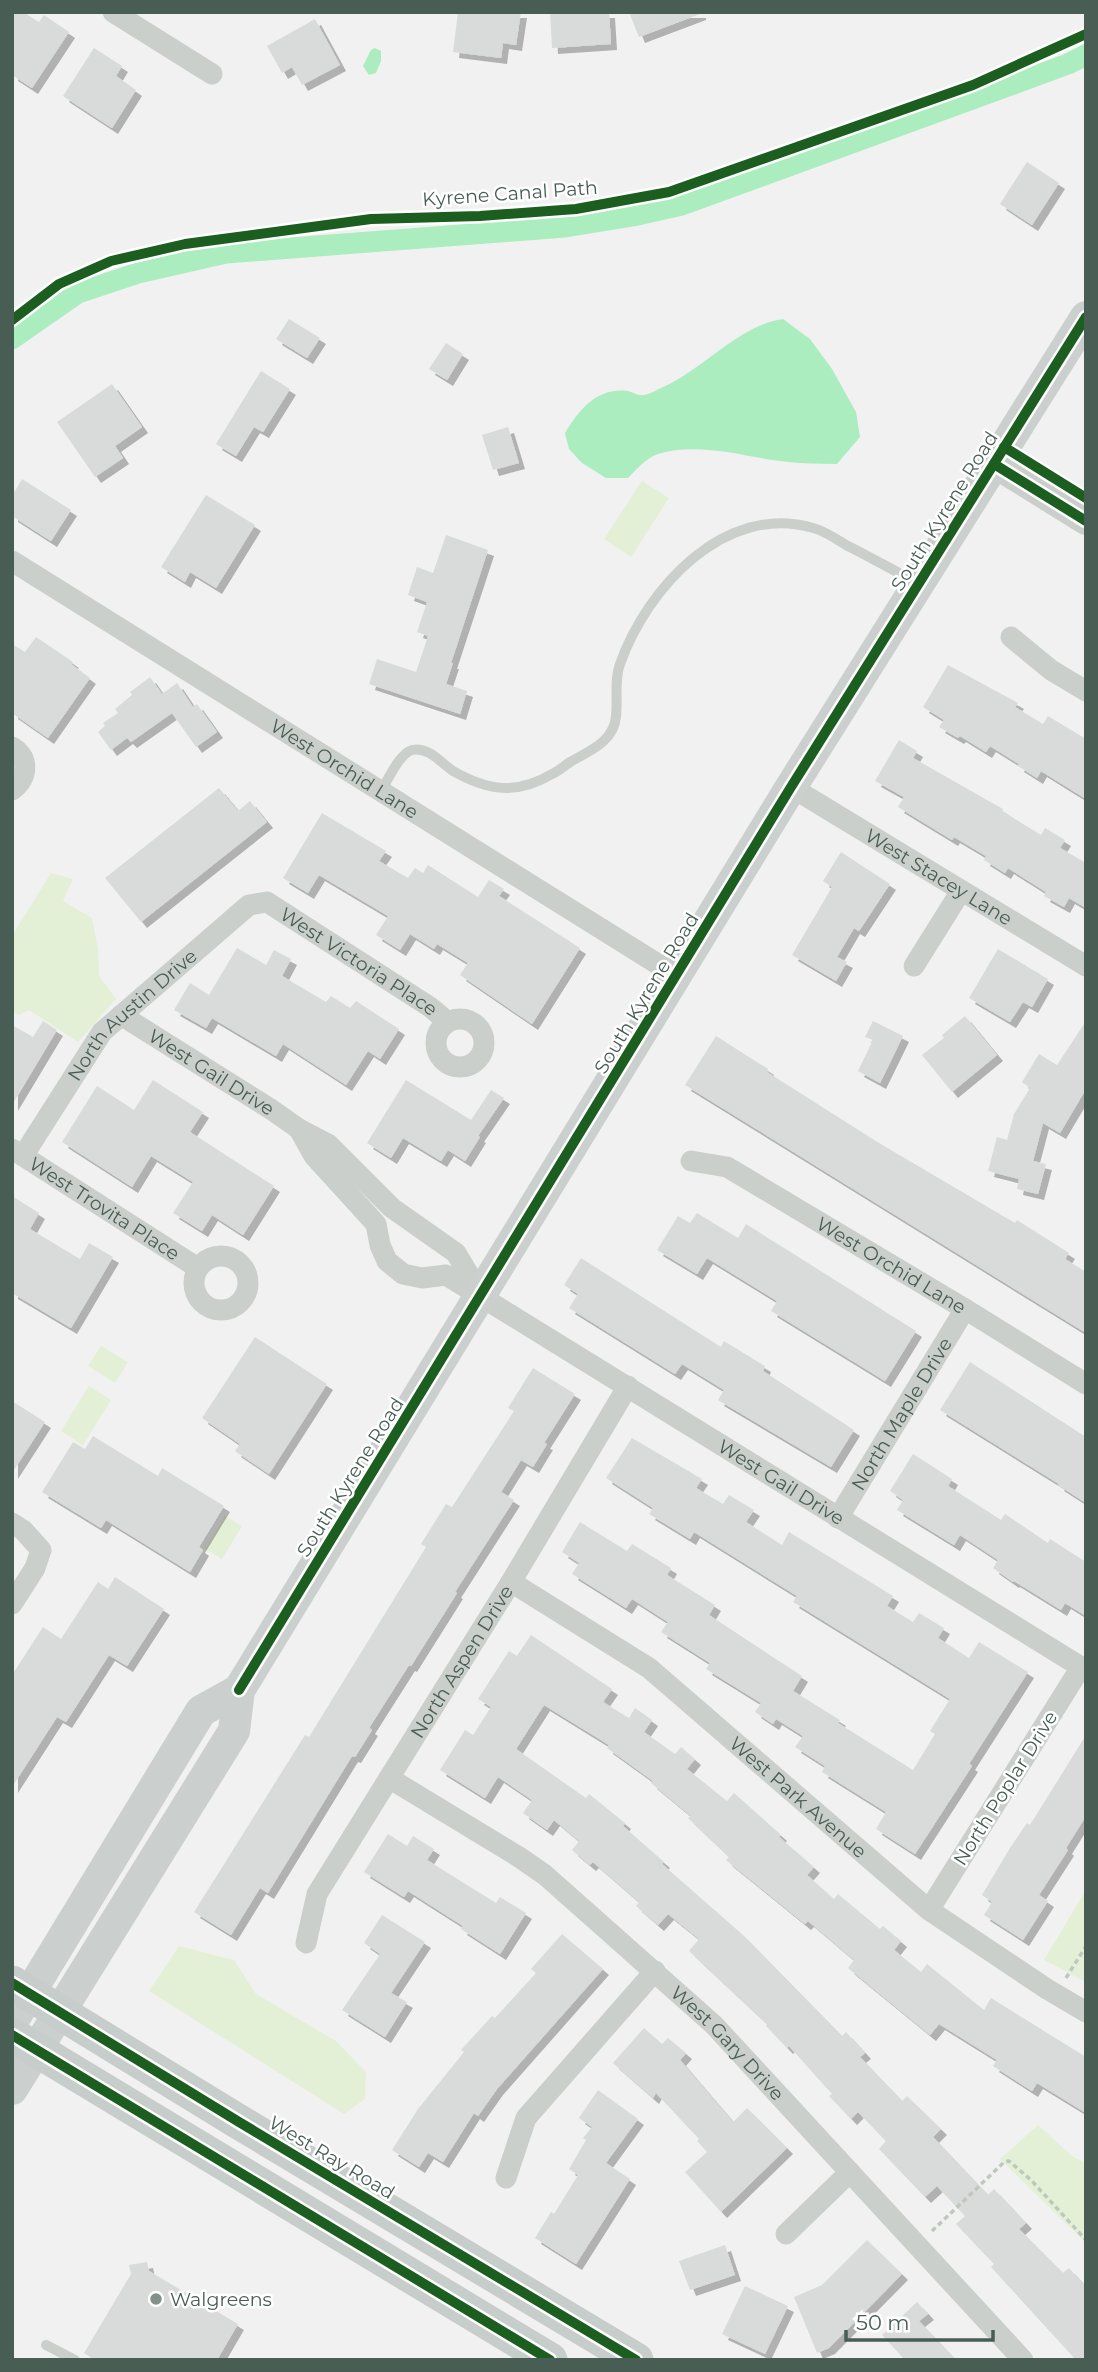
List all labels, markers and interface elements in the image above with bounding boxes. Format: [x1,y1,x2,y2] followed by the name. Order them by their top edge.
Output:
[422,176,599,211] street label: Kyrene Canal Path
[886,427,1003,595] street label: South Kyrene Road
[266,714,423,824] street label: West Orchid Lane
[861,824,1016,931] street label: West Stacey Lane
[276,903,442,1021] street label: West Victoria Place
[589,909,704,1078] street label: South Kyrene Road
[63,944,202,1085] street label: North Austin Drive
[144,1024,279,1121] street label: West Gail Drive
[25,1152,184,1265] street label: West Trovita Place
[812,1212,970,1319] street label: West Orchid Lane
[847,1333,957,1495] street label: North Maple Drive
[292,1393,409,1561] street label: South Kyrene Road
[714,1435,849,1530] street label: West Gail Drive
[406,1581,518,1742] street label: North Aspen Drive
[949,1707,1062,1870] street label: North Poplar Drive
[725,1732,871,1863] street label: West Park Avenue
[666,1981,789,2105] street label: West Gary Drive
[265,2111,399,2204] street label: West Ray Road
[170,2288,272,2311] place label: Walgreens
[148,2291,164,2307] marker: Walgreens
[846,2298,993,2342] scale bar
[856,2310,910,2335] text: 50 m

